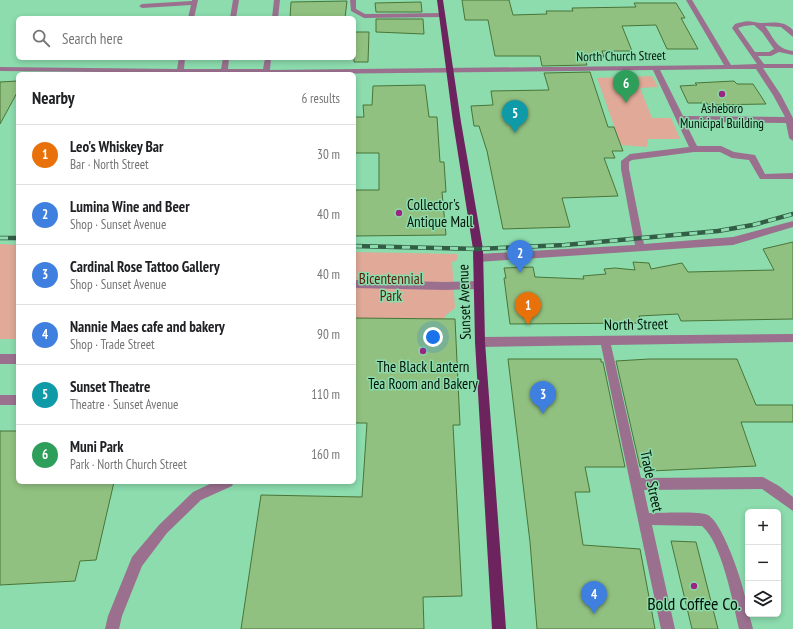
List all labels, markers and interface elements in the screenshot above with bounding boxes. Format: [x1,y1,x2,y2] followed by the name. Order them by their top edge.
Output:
[16,16,356,60] search box
[30,27,52,49] icon: search
[62,29,123,48] text: Search here
[576,47,666,65] street label: North Church Street
[613,70,639,103] pin: 6
[32,87,75,109] text: Nearby
[717,89,727,99] marker: Asheboro Municipal Building
[301,90,340,107] text: 6 results
[502,100,528,133] pin: 5
[680,100,764,132] place label: Asheboro Municipal Building
[70,137,163,156] text: Leo's Whiskey Bar
[42,146,48,163] text: 1
[317,146,340,163] text: 30 m
[70,156,149,173] text: Bar · North Street
[407,195,473,231] place label: Collector's Antique Mall
[70,197,190,216] text: Lumina Wine and Beer
[42,206,48,223] text: 2
[317,206,340,223] text: 40 m
[394,208,404,218] marker: Collector's Antique Mall
[70,216,166,233] text: Shop · Sunset Avenue
[507,240,533,273] pin: 2
[70,257,220,276] text: Cardinal Rose Tattoo Gallery
[453,264,475,340] street label: Sunset Avenue
[42,266,48,283] text: 3
[317,266,340,283] text: 40 m
[359,269,424,305] park label: Bicentennial Park
[70,276,166,293] text: Shop · Sunset Avenue
[515,292,541,325] pin: 1
[604,314,668,334] street label: North Street
[70,317,225,336] text: Nannie Maes cafe and bakery
[42,326,48,343] text: 4
[317,326,340,343] text: 90 m
[423,327,443,347] your location
[70,336,155,353] text: Shop · Trade Street
[418,346,428,356] marker: The Black Lantern Tea Room and Bakery
[368,357,478,393] place label: The Black Lantern Tea Room and Bakery
[70,377,150,396] text: Sunset Theatre
[530,381,556,414] pin: 3
[42,386,48,403] text: 5
[311,386,340,403] text: 110 m
[70,396,178,413] text: Theatre · Sunset Avenue
[70,437,123,456] text: Muni Park
[42,446,48,463] text: 6
[311,446,340,463] text: 160 m
[636,448,668,514] street label: Trade Street
[70,456,187,473] text: Park · North Church Street
[745,509,781,617] map controls
[745,509,781,545] button: +
[745,545,781,581] button: −
[581,581,607,614] pin: 4
[689,581,699,591] marker: Bold Coffee Co.
[745,581,781,617] button: layers
[647,592,741,615] place label: Bold Coffee Co.

